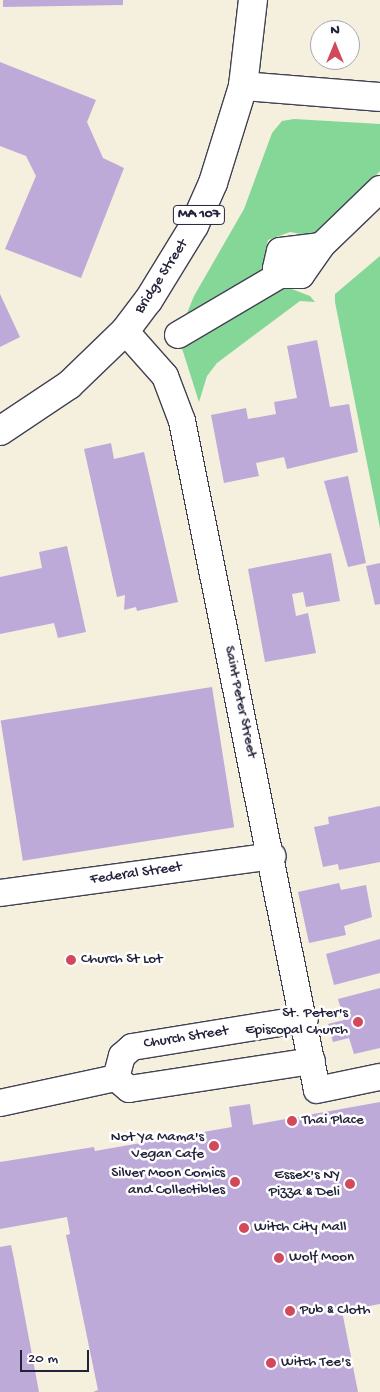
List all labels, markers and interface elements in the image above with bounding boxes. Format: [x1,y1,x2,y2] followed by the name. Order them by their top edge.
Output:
[310,20,360,70] north arrow
[330,22,340,39] text: N
[173,204,225,226] road number: MA 107
[131,237,193,317] street label: Bridge Street
[219,644,261,760] street label: Saint Peter Street
[89,859,183,889] street label: Federal Street
[81,951,162,969] place label: Church St Lot
[65,954,77,966] marker: Church St Lot
[245,1004,348,1039] place label: St. Peter's Episcopal Church
[352,1016,364,1028] marker: St. Peter's Episcopal Church
[142,1022,230,1054] street label: Church Street
[302,1112,364,1130] place label: Thai Place
[286,1115,298,1127] marker: Thai Place
[111,1128,204,1163] place label: Not Ya Mama's Vegan Cafe
[208,1140,220,1152] marker: Not Ya Mama's Vegan Cafe
[111,1164,225,1199] place label: Silver Moon Comics and Collectibles
[269,1166,340,1201] place label: Essex's NY Pizza & Deli
[229,1176,241,1188] marker: Silver Moon Comics and Collectibles
[344,1178,356,1190] marker: Essex's NY Pizza & Deli
[254,1219,347,1237] place label: Witch City Mall
[238,1222,250,1234] marker: Witch City Mall
[289,1249,354,1267] place label: Wolf Moon
[273,1252,285,1264] marker: Wolf Moon
[300,1302,371,1320] place label: Pub & Cloth
[284,1305,296,1317] marker: Pub & Cloth
[22,1340,91,1372] scale bar
[28,1350,58,1368] text: 20 m
[281,1354,350,1372] place label: Witch Tee's
[265,1357,277,1369] marker: Witch Tee's

